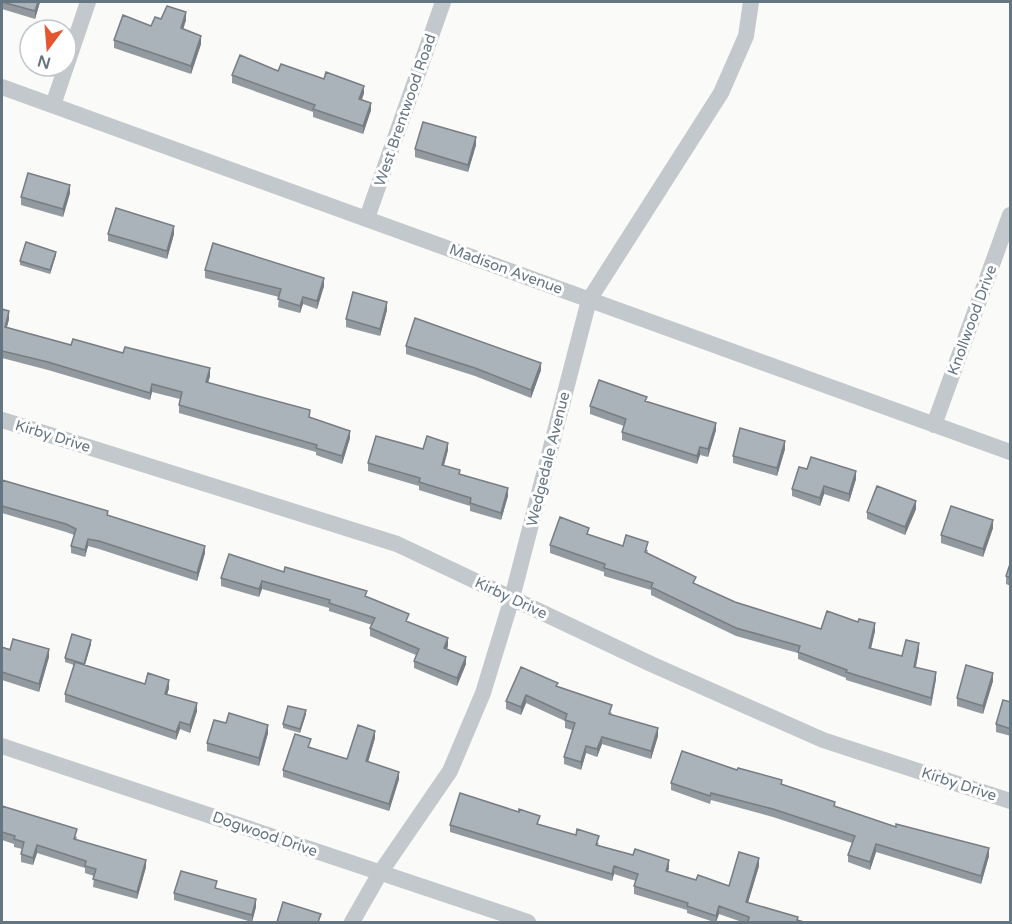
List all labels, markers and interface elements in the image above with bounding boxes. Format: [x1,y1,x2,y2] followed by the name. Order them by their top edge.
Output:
[18,18,78,78] north arrow
[370,32,440,188] street label: West Brentwood Road
[35,50,53,73] text: N
[447,240,565,298] street label: Madison Avenue
[944,262,1000,378] street label: Knollwood Drive
[523,390,573,528] street label: Wedgedale Avenue
[13,416,93,456] street label: Kirby Drive
[472,573,550,623] street label: Kirby Drive
[919,763,999,805] street label: Kirby Drive
[210,808,320,860] street label: Dogwood Drive

